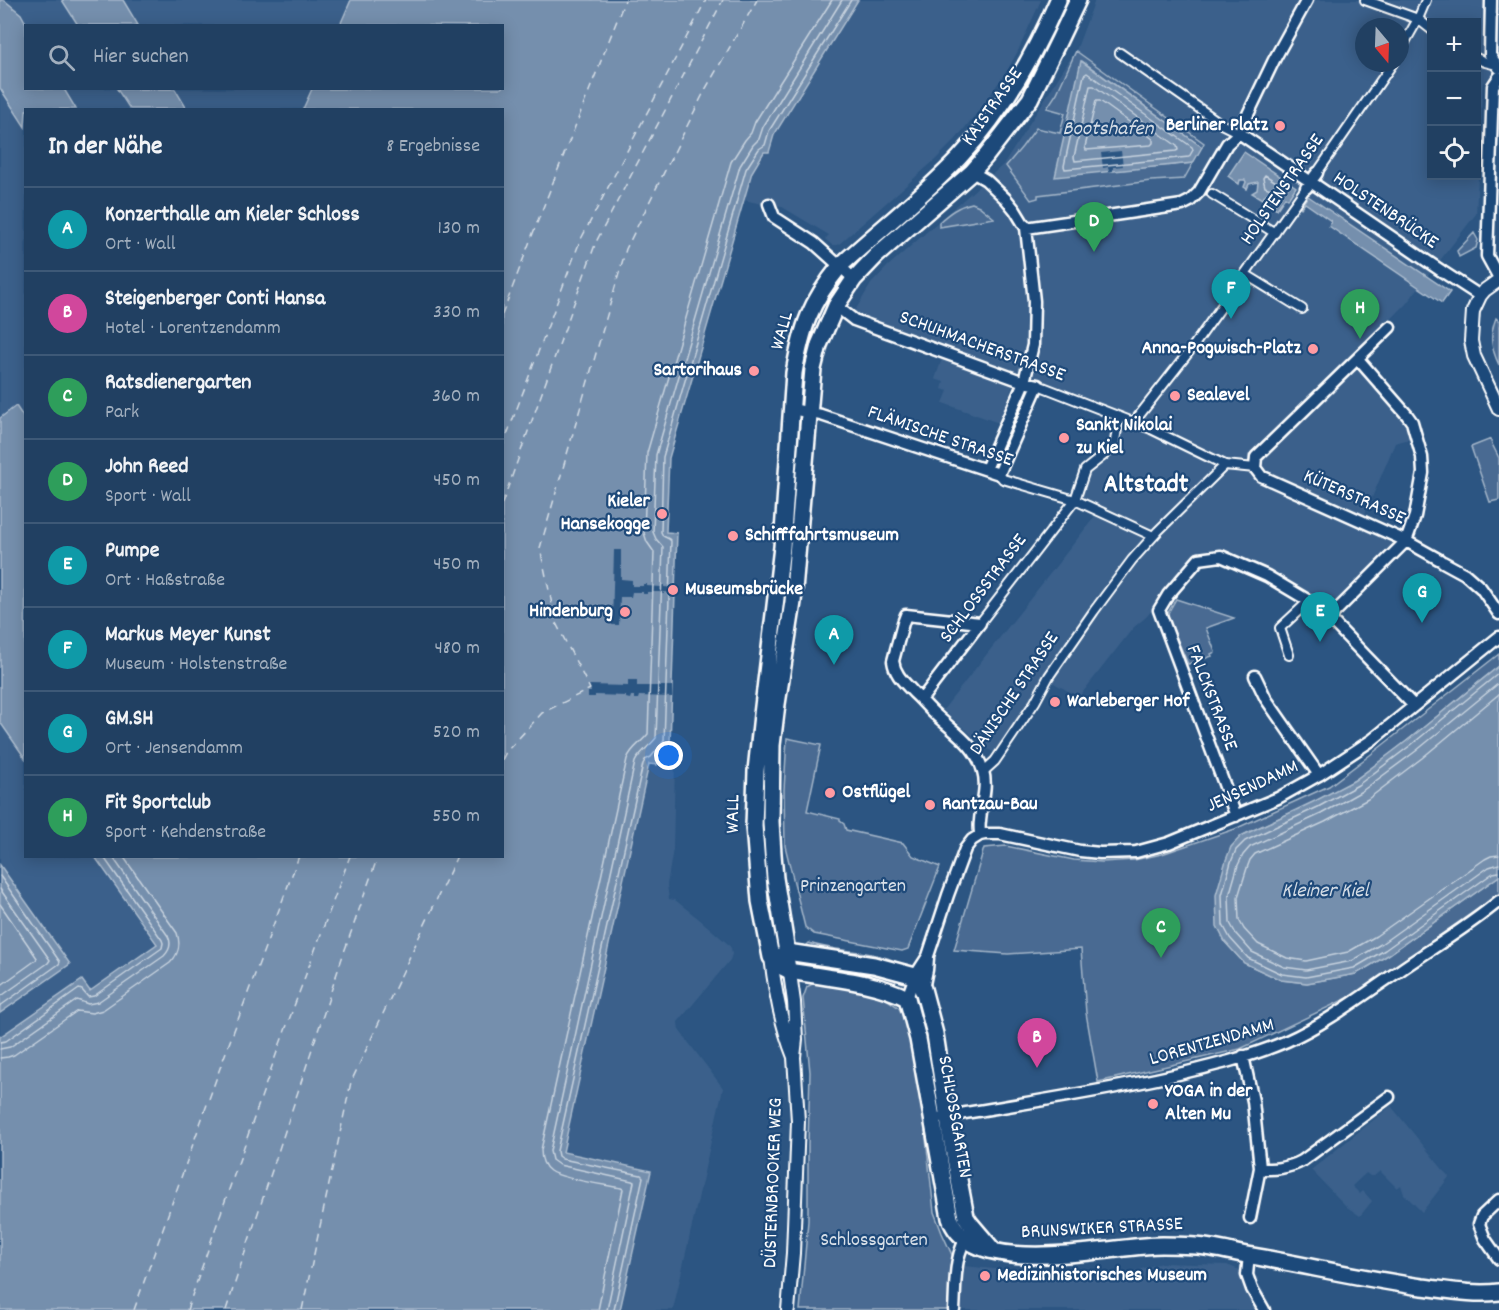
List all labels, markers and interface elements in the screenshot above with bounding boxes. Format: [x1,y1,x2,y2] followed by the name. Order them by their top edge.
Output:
[1355,18,1409,72] north arrow
[1427,18,1481,180] map controls
[1427,18,1481,72] button: +
[24,24,504,90] search box
[45,41,78,74] icon: search
[93,42,189,73] text: Hier suchen
[956,62,1030,152] street label: KAISTRASSE
[1427,72,1481,126] button: −
[1166,112,1268,140] place label: Berliner Platz
[1062,115,1155,145] water label: Bootshafen
[1273,119,1287,133] marker: Berliner Platz
[1427,126,1481,180] button: locate
[48,129,162,166] text: In der Nähe
[1234,129,1332,251] street label: HOLSTENSTRASSE
[386,133,480,161] text: 8 Ergebnisse
[1327,165,1443,257] street label: HOLSTENBRÜCKE
[105,200,360,231] text: Konzerthalle am Kieler Schloss
[1074,202,1114,252] pin: D
[62,215,73,243] text: A
[438,215,480,243] text: 130 m
[105,231,175,259] text: Ort · Wall
[1212,270,1250,319] pin: F
[105,284,325,315] text: Steigenberger Conti Hansa
[1340,290,1380,339] pin: H
[63,299,72,327] text: B
[433,299,480,327] text: 330 m
[895,304,1069,390] street label: SCHUHMACHERSTRASSE
[764,309,802,353] street label: WALL
[105,315,281,343] text: Hotel · Lorentzendamm
[1141,335,1301,363] place label: Anna-Pogwisch-Platz
[1306,342,1320,356] marker: Anna-Pogwisch-Platz
[653,357,742,385] place label: Sartorihaus
[747,364,761,378] marker: Sartorihaus
[105,368,252,399] text: Ratsdienergarten
[1187,382,1250,410] place label: Sealevel
[63,383,72,411] text: C
[432,383,480,411] text: 360 m
[1168,389,1182,403] marker: Sealevel
[105,399,139,427] text: Park
[864,399,1016,475] street label: FLÄMISCHE STRASSE
[1076,412,1172,463] place label: Sankt Nikolai zu Kiel
[1057,431,1071,445] marker: Sankt Nikolai zu Kiel
[105,452,188,483] text: John Reed
[1298,463,1410,533] street label: KÜTERSTRASSE
[62,467,73,495] text: D
[433,467,480,495] text: 450 m
[1104,467,1189,504] district label: Altstadt
[105,483,191,511] text: Sport · Wall
[561,488,651,539] place label: Kieler Hansekogge
[655,507,669,521] marker: Kieler Hansekogge
[745,522,899,550] place label: Schifffahrtsmuseum
[934,528,1034,650] street label: SCHLOSSSTRASSE
[726,529,740,543] marker: Schifffahrtsmuseum
[105,536,159,567] text: Pumpe
[63,551,72,579] text: E
[433,551,480,579] text: 450 m
[105,567,225,595] text: Ort · Haßstraße
[1402,574,1442,623] pin: G
[685,576,803,604] place label: Museumsbrücke
[666,583,680,597] marker: Museumsbrücke
[1300,592,1340,642] pin: E
[529,598,613,626] place label: Hindenburg
[618,605,632,619] marker: Hindenburg
[814,616,854,665] pin: A
[105,620,271,651] text: Markus Meyer Kunst
[963,627,1067,761] street label: DÄNISCHE STRASSE
[63,635,72,663] text: F
[434,635,480,663] text: 480 m
[1178,641,1244,755] street label: FALCKSTRASSE
[105,651,287,679] text: Museum · Holstenstraße
[1067,688,1190,716] place label: Warleberger Hof
[1048,695,1062,709] marker: Warleberger Hof
[105,704,154,735] text: GM.SH
[62,719,73,747] text: G
[433,719,480,747] text: 520 m
[105,735,243,763] text: Ort · Jensendamm
[654,741,683,770] your location
[1202,753,1304,821] street label: JENSENDAMM
[842,779,910,807] place label: Ostflügel
[823,786,837,800] marker: Ostflügel
[105,788,211,819] text: Fit Sportclub
[942,791,1038,819] place label: Rantzau-Bau
[720,794,748,834] street label: WALL
[923,798,937,812] marker: Rantzau-Bau
[62,803,73,831] text: H
[432,803,480,831] text: 550 m
[105,819,266,847] text: Sport · Kehdenstraße
[800,873,906,901] park label: Prinzengarten
[1281,877,1371,907] water label: Kleiner Kiel
[1142,908,1180,958] pin: C
[1146,1012,1278,1074] street label: LORENTZENDAMM
[1018,1018,1056,1068] pin: B
[929,1054,979,1180] street label: SCHLOSSGARTEN
[1164,1078,1253,1129] place label: YOGA in der Alten Mu
[757,1097,791,1269] street label: DÜSTERNBROOKER WEG
[1146,1097,1160,1111] marker: YOGA in der Alten Mu
[1020,1211,1184,1247] street label: BRUNSWIKER STRASSE
[820,1227,928,1255] park label: Schlossgarten
[997,1262,1207,1290] place label: Medizinhistorisches Museum
[978,1269,992,1283] marker: Medizinhistorisches Museum

